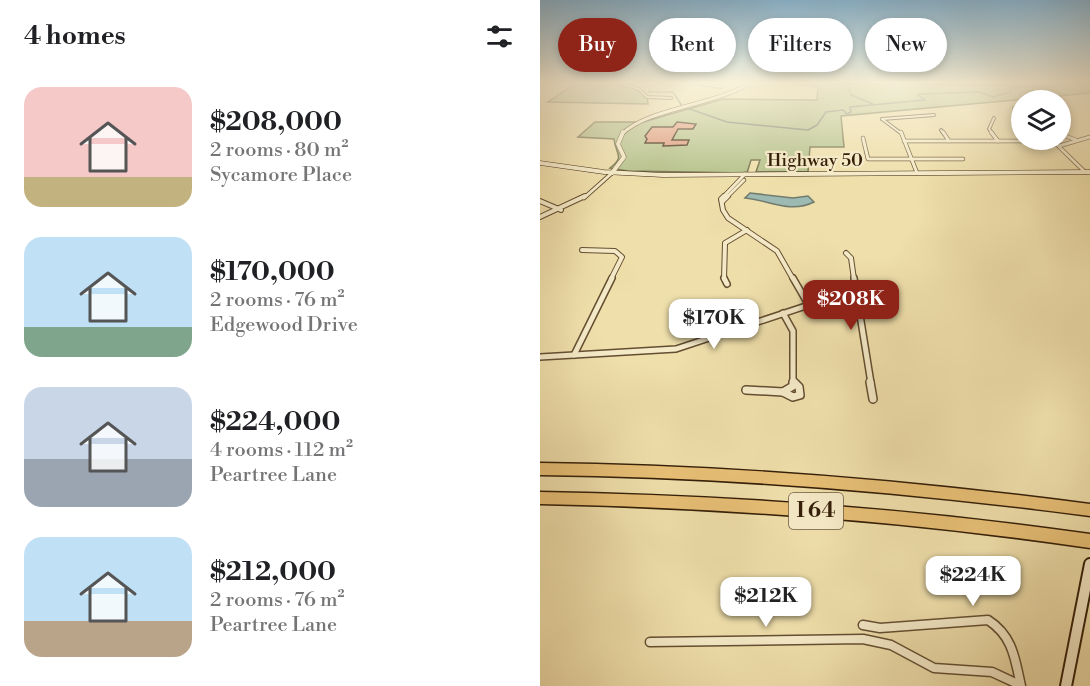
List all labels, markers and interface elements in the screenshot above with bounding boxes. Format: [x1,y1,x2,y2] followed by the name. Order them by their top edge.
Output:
[558,18,637,72] chip: Buy
[649,18,736,72] chip: Rent
[748,18,853,72] chip: Filters
[865,18,947,72] chip: New
[24,20,126,52] text: 4 homes
[483,20,516,53] icon: filters
[1011,90,1071,150] map controls
[1011,90,1071,150] button: layers
[210,106,342,138] text: $208,000
[72,111,144,183] icon: home
[210,138,348,163] text: 2 rooms · 80 m²
[767,149,863,172] street label: Highway 50
[210,163,352,188] text: Sycamore Place
[210,256,335,288] text: $170,000
[72,261,144,333] icon: home
[809,280,893,331] pin: $208K
[817,287,885,312] text: $208K
[210,288,344,313] text: 2 rooms · 76 m²
[672,299,756,350] pin: $170K
[683,306,745,331] text: $170K
[210,313,358,338] text: Edgewood Drive
[210,406,340,438] text: $224,000
[72,411,144,483] icon: home
[210,438,353,463] text: 4 rooms · 112 m²
[210,463,337,488] text: Peartree Lane
[789,493,843,529] road number: I 64
[210,556,336,588] text: $212,000
[931,556,1015,607] pin: $224K
[72,561,144,633] icon: home
[940,563,1006,588] text: $224K
[724,577,808,628] pin: $212K
[734,584,798,609] text: $212K
[210,588,344,613] text: 2 rooms · 76 m²
[210,613,337,638] text: Peartree Lane

